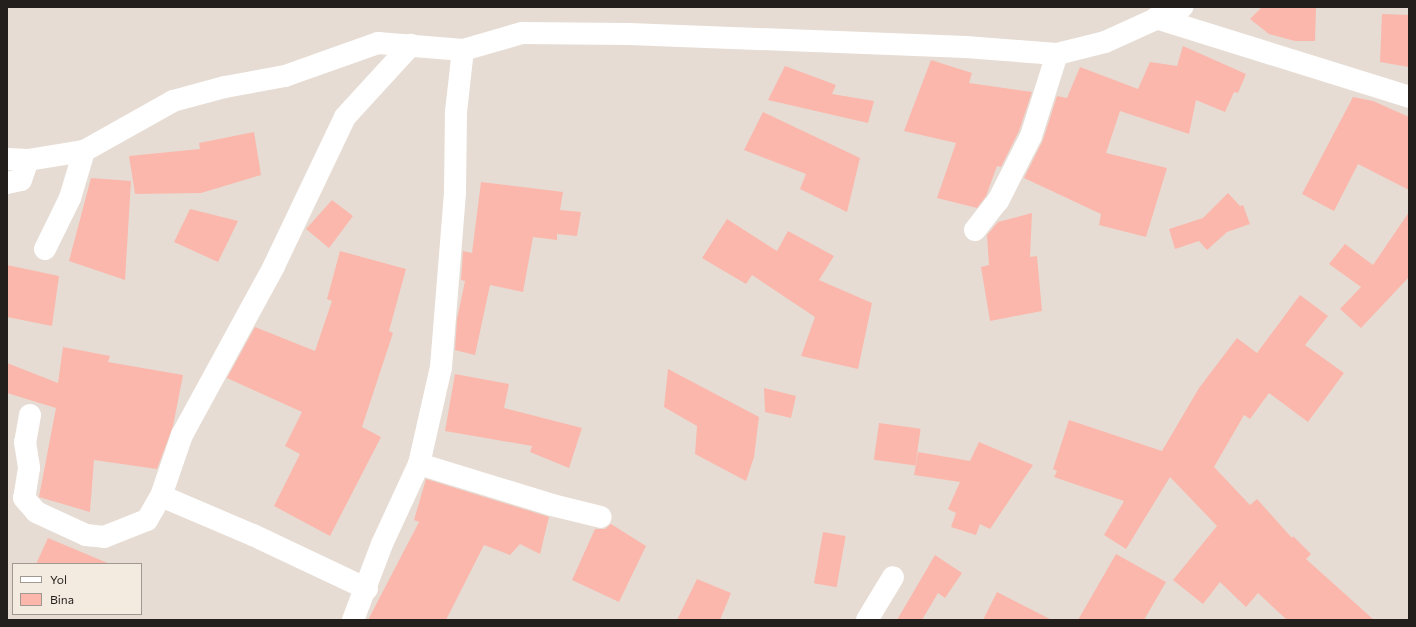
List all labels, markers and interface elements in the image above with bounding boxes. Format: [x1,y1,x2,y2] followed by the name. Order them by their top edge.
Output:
[12,563,142,615] legend
[50,572,67,586] text: Yol
[50,592,74,606] text: Bina

